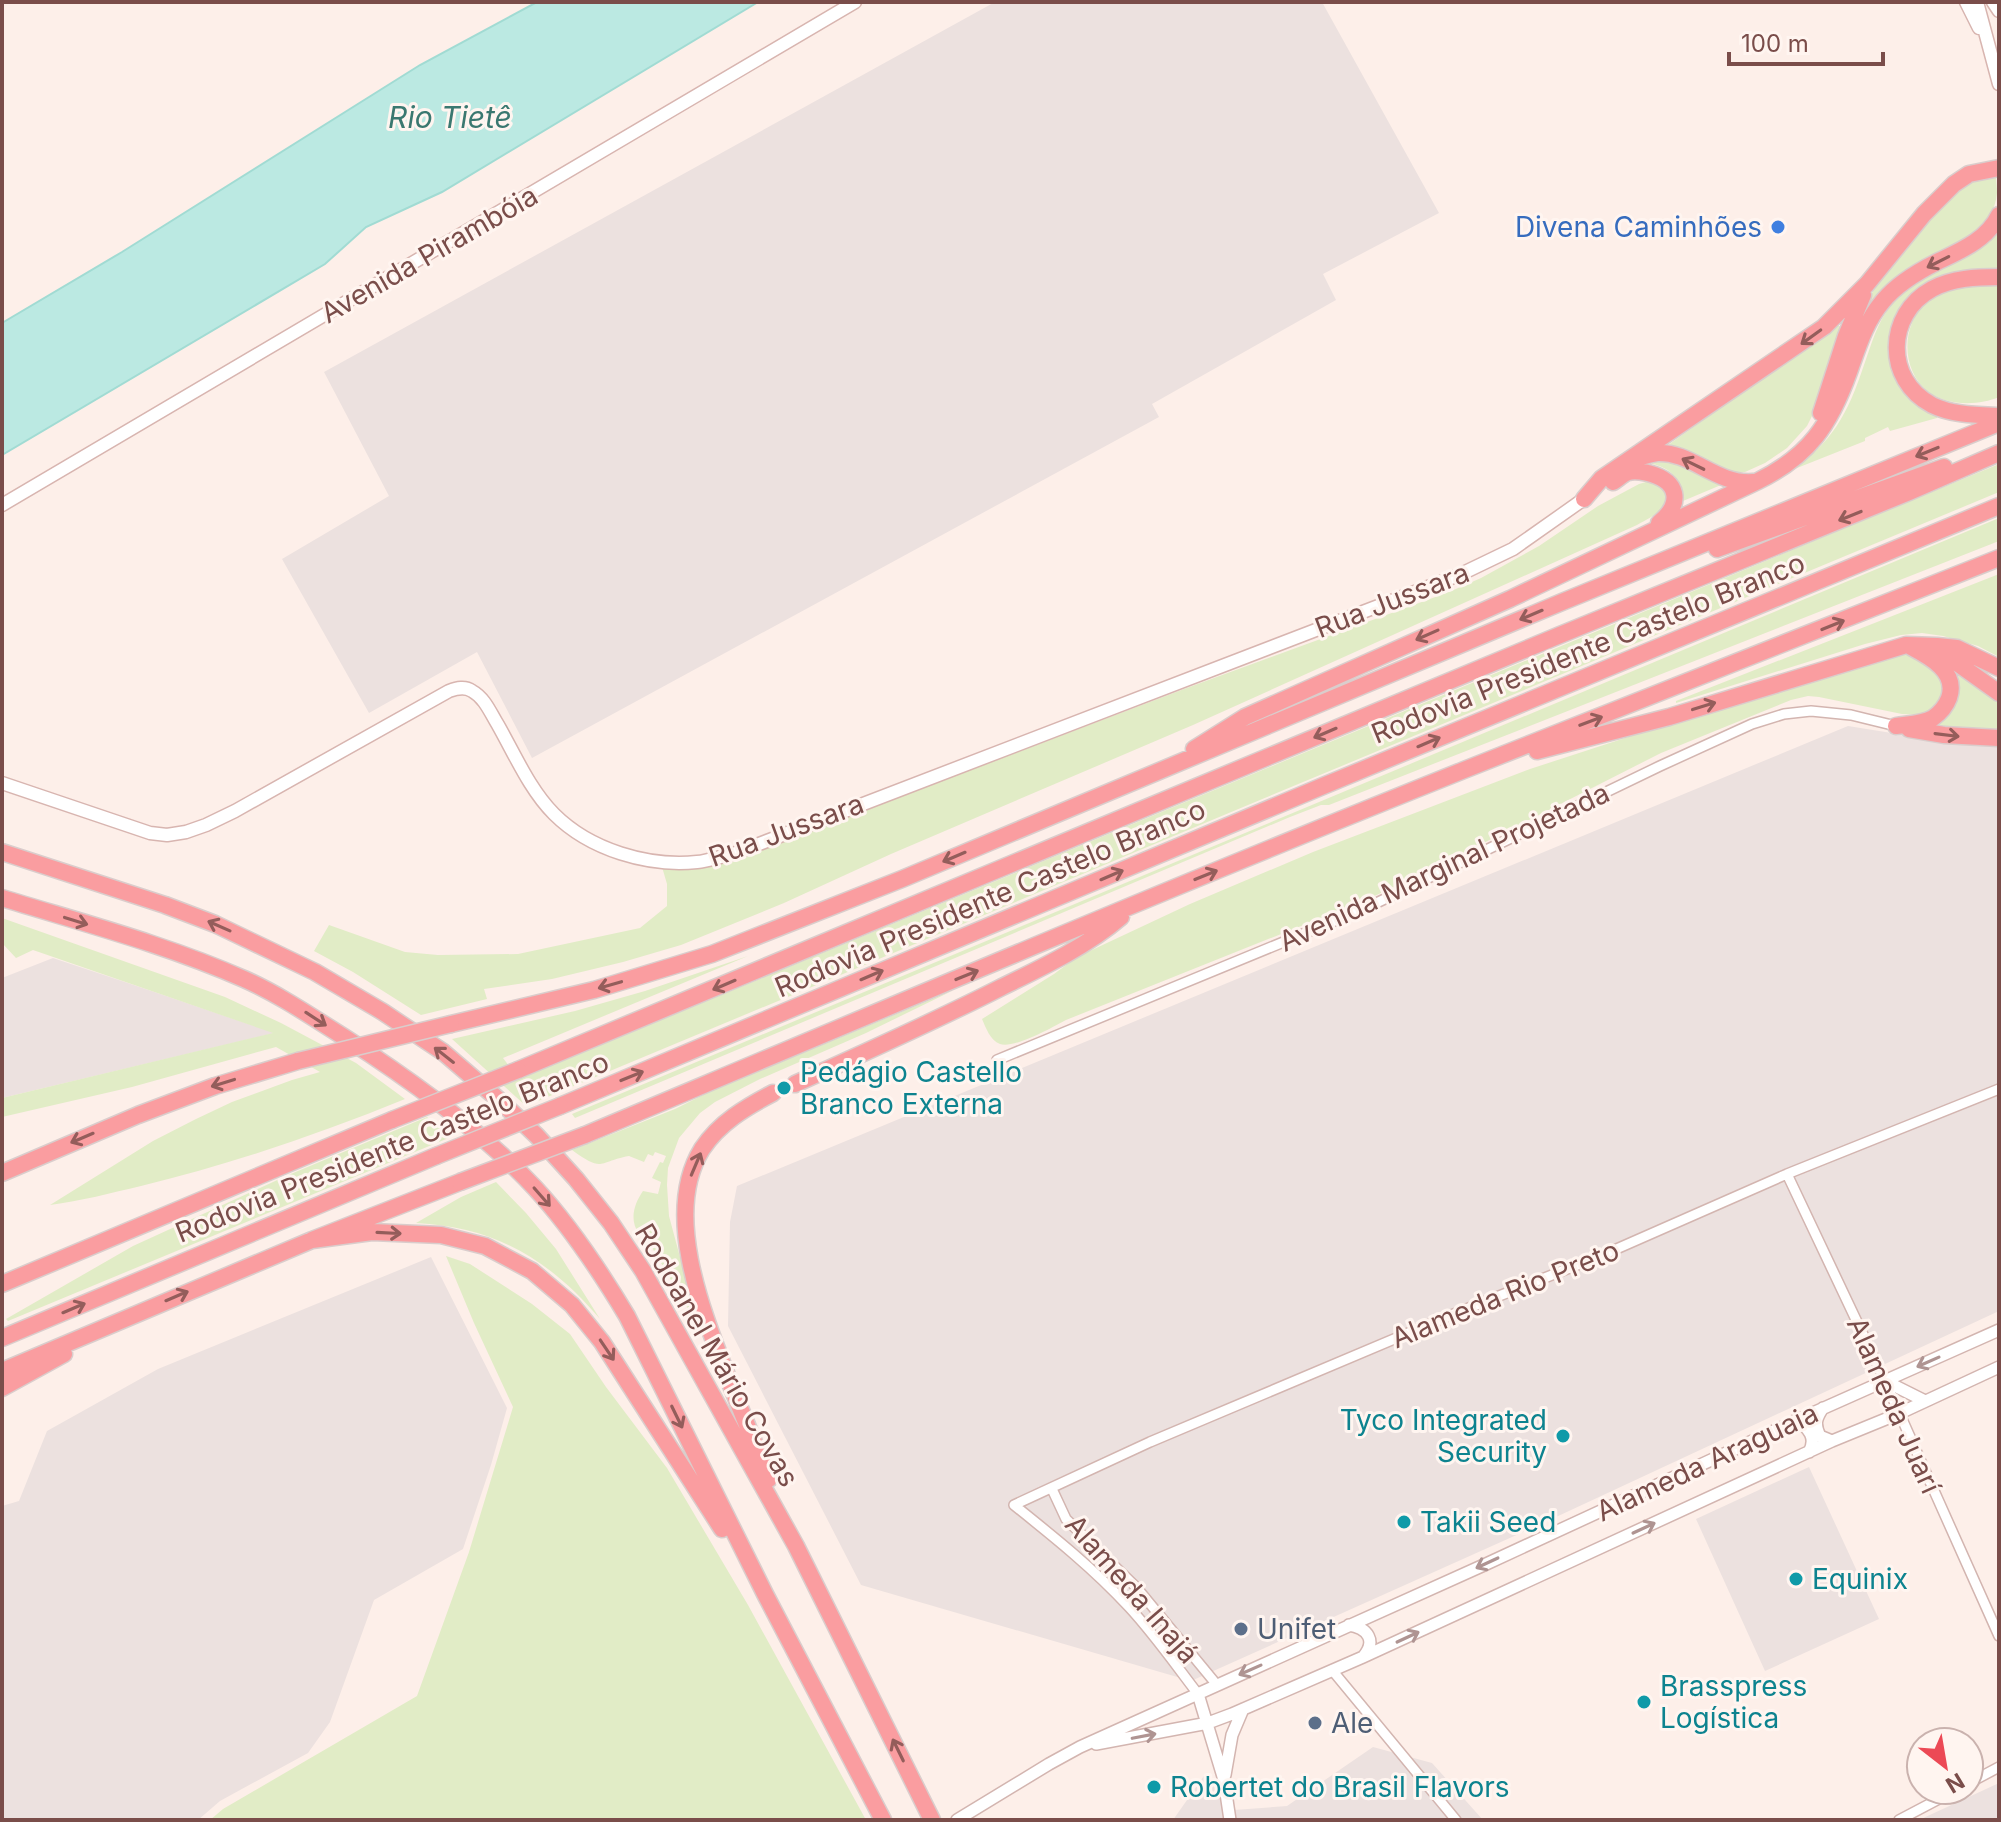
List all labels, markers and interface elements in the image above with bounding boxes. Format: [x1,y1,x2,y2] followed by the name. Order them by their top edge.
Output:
[1729,16,1883,66] scale bar
[1741,29,1809,58] text: 100 m
[388,99,512,135] water label: Rio Tietê
[314,178,544,330] street label: Avenida Pirambóia
[1515,210,1762,244] place label: Divena Caminhões
[1769,218,1787,236] marker: Divena Caminhões
[1927,254,1951,270] one-way arrow
[1800,329,1822,346] one-way arrow
[1915,446,1940,460] one-way arrow
[1681,455,1705,471] one-way arrow
[1838,510,1863,525] one-way arrow
[1366,545,1810,751] street label: Rodovia Presidente Castelo Branco
[1310,555,1474,645] street label: Rua Jussara
[1519,609,1544,624] one-way arrow
[1820,617,1845,632] one-way arrow
[1415,629,1439,644] one-way arrow
[1691,698,1716,713] one-way arrow
[1578,713,1603,727] one-way arrow
[1313,727,1338,742] one-way arrow
[1934,728,1959,743] one-way arrow
[1416,734,1441,748] one-way arrow
[1273,775,1615,959] street label: Avenida Marginal Projetada
[704,786,868,874] street label: Rua Jussara
[770,792,1210,1004] street label: Rodovia Presidente Castelo Branco
[942,851,967,865] one-way arrow
[1099,866,1124,881] one-way arrow
[1193,867,1218,882] one-way arrow
[63,914,89,929] one-way arrow
[207,918,232,933] one-way arrow
[954,966,978,981] one-way arrow
[859,967,884,981] one-way arrow
[598,978,624,993] one-way arrow
[712,979,737,994] one-way arrow
[304,1012,327,1028] one-way arrow
[170,1044,614,1250] street label: Rodovia Presidente Castelo Branco
[434,1046,455,1063] one-way arrow
[800,1055,1022,1121] place label: Pedágio Castello Branco Externa
[619,1067,644,1082] one-way arrow
[211,1077,236,1092] one-way arrow
[775,1079,793,1097] marker: Pedágio Castello Branco Externa
[70,1132,94,1147] one-way arrow
[689,1152,704,1177] one-way arrow
[533,1186,551,1206] one-way arrow
[628,1217,806,1493] street label: Rodoanel Mário Covas
[375,1226,402,1241] one-way arrow
[1386,1233,1624,1355] street label: Alameda Rio Preto
[164,1288,189,1303] one-way arrow
[61,1299,86,1314] one-way arrow
[1840,1312,1948,1499] street label: Alameda Juarí
[599,1339,615,1361] one-way arrow
[1916,1355,1940,1370] one-way arrow
[1591,1396,1823,1528] street label: Alameda Araguaia
[1340,1403,1547,1469] place label: Tyco Integrated Security
[670,1405,685,1429] one-way arrow
[1554,1427,1572,1445] marker: Tyco Integrated Security
[1420,1505,1556,1539] place label: Takii Seed
[1058,1508,1206,1670] street label: Alameda Inajá
[1395,1513,1413,1531] marker: Takii Seed
[1632,1520,1656,1535] one-way arrow
[1476,1556,1500,1571] one-way arrow
[1812,1562,1908,1596] place label: Equinix
[1787,1570,1805,1588] marker: Equinix
[1257,1612,1336,1646] place label: Unifet
[1232,1620,1250,1638] marker: Unifet
[1396,1629,1420,1644] one-way arrow
[1239,1663,1263,1678] one-way arrow
[1660,1669,1807,1735] place label: Brasspress Logística
[1635,1693,1653,1711] marker: Brasspress Logística
[1331,1706,1373,1740] place label: Ale
[1306,1714,1324,1732] marker: Ale
[1905,1726,1985,1806] north arrow
[1131,1727,1156,1742] one-way arrow
[889,1739,905,1763] one-way arrow
[1941,1768,1969,1799] text: N
[1170,1770,1510,1804] place label: Robertet do Brasil Flavors
[1145,1778,1163,1796] marker: Robertet do Brasil Flavors

